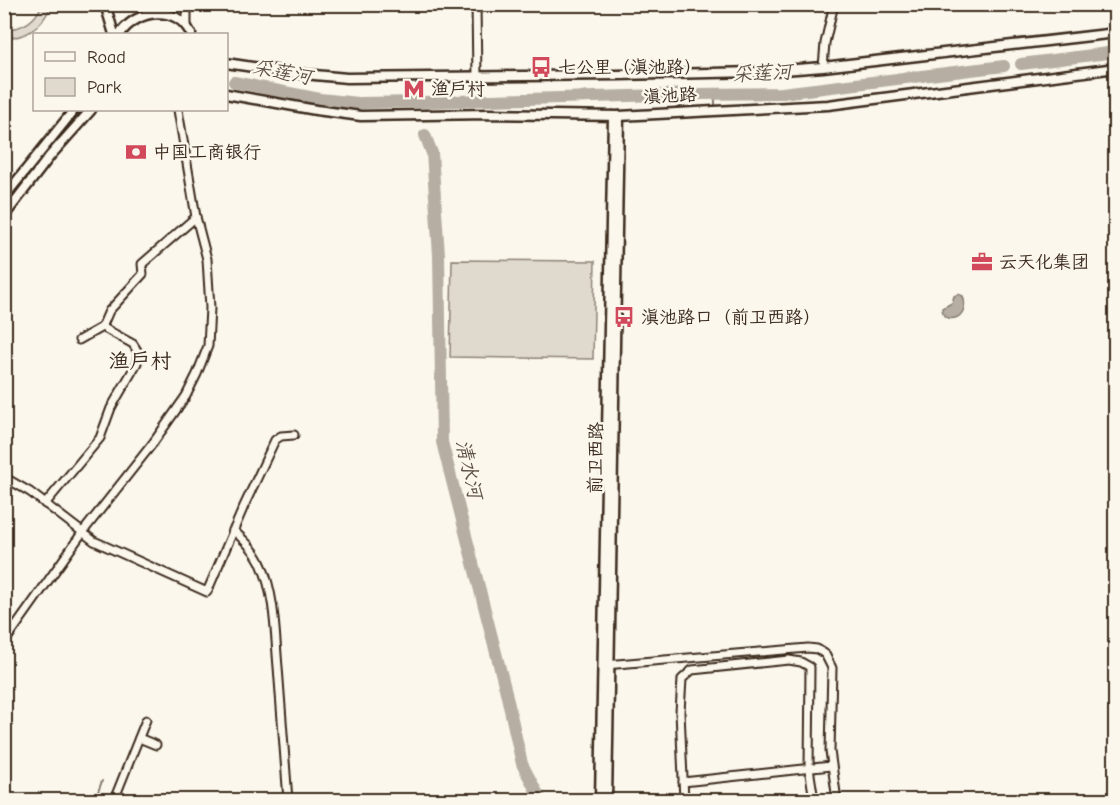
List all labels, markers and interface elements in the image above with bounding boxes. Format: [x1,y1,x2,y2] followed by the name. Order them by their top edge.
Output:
[33,33,228,111] legend
[87,47,126,68] text: Road
[250,55,317,90] water label: 采莲河
[529,55,553,79] bus stop icon: 七公里（滇池路）
[558,57,702,78] place label: 七公里（滇池路）
[731,60,796,86] water label: 采莲河
[87,77,122,98] text: Park
[402,77,426,101] metro station icon: 渔户村
[431,79,485,100] place label: 渔户村
[642,84,698,108] street label: 滇池路
[124,140,148,164] bank icon: 中国工商银行
[153,142,261,163] place label: 中国工商银行
[970,250,994,274] office icon: 云天化集团
[999,252,1089,273] place label: 云天化集团
[612,305,636,329] bus stop icon: 滇池路口（前卫西路）
[641,307,821,328] place label: 滇池路口（前卫西路）
[109,349,172,373] district label: 渔户村
[585,422,607,494] street label: 前卫西路
[451,437,488,504] water label: 清水河

